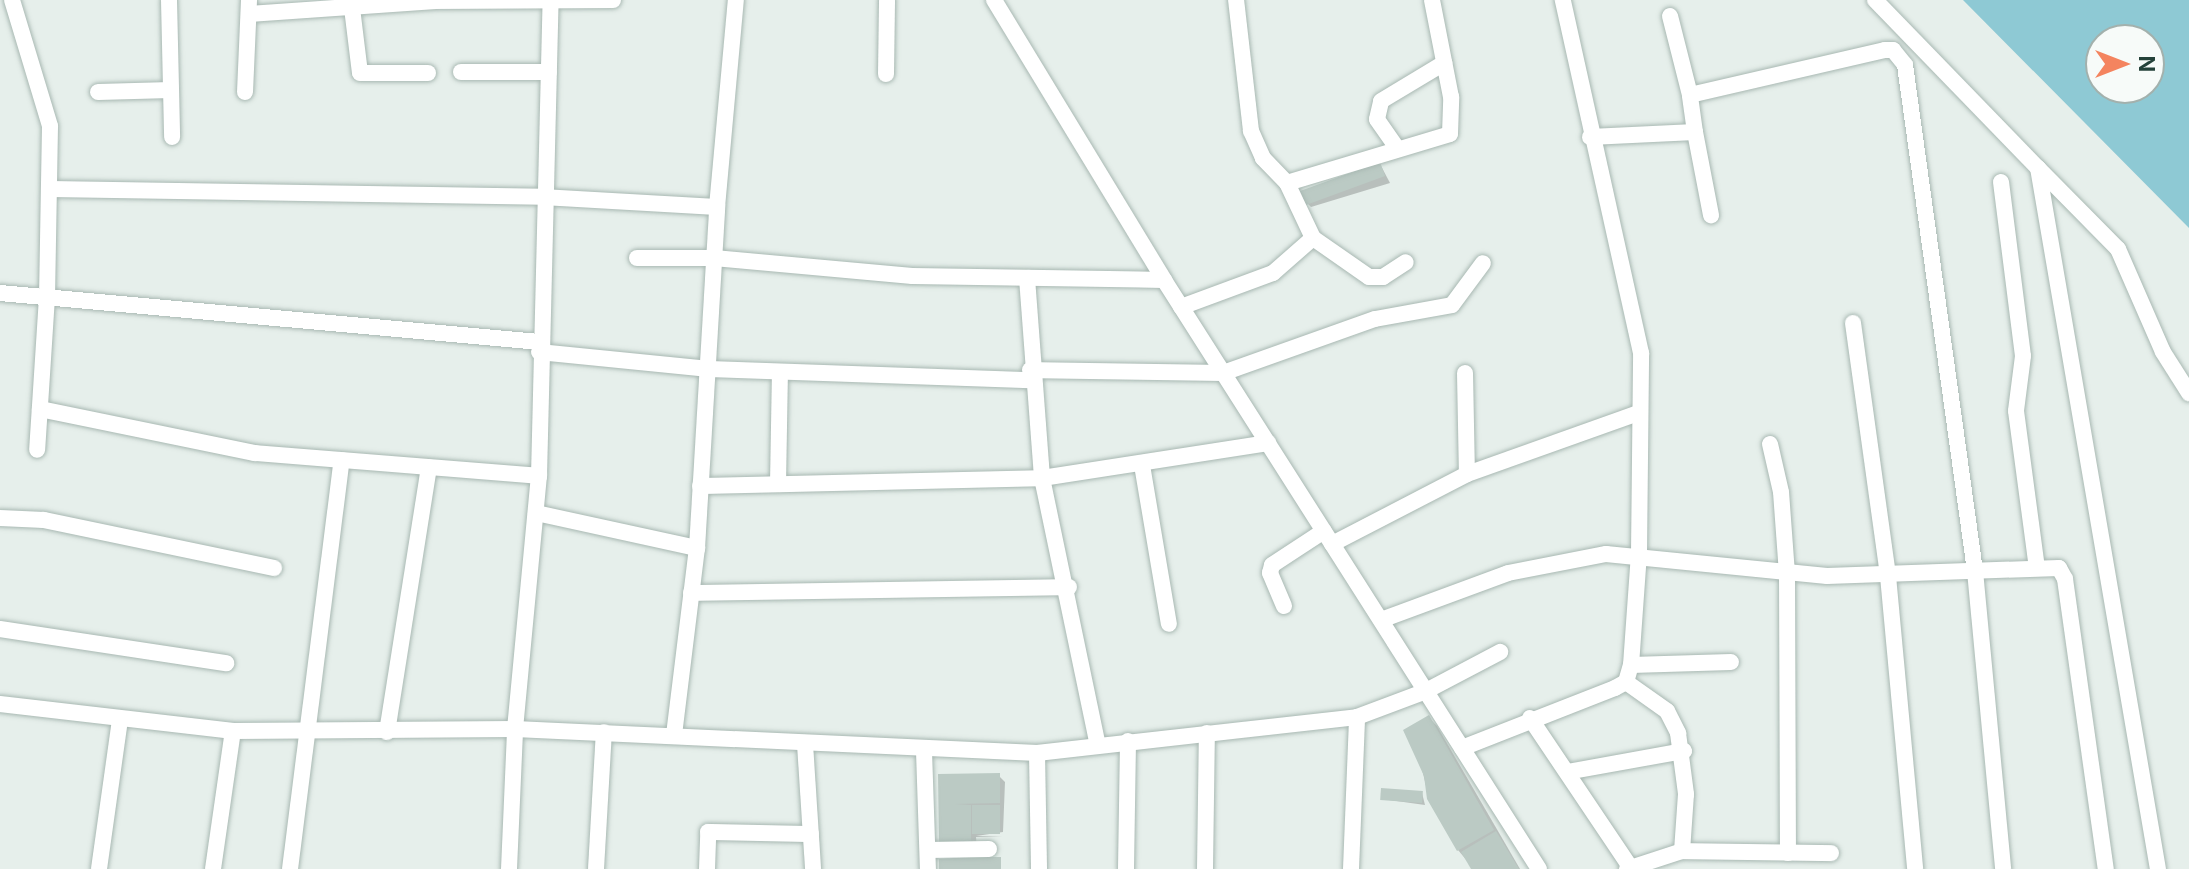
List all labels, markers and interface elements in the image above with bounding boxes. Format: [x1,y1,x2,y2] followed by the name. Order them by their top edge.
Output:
[2085,24,2165,104] north arrow
[2134,56,2160,72] text: N

